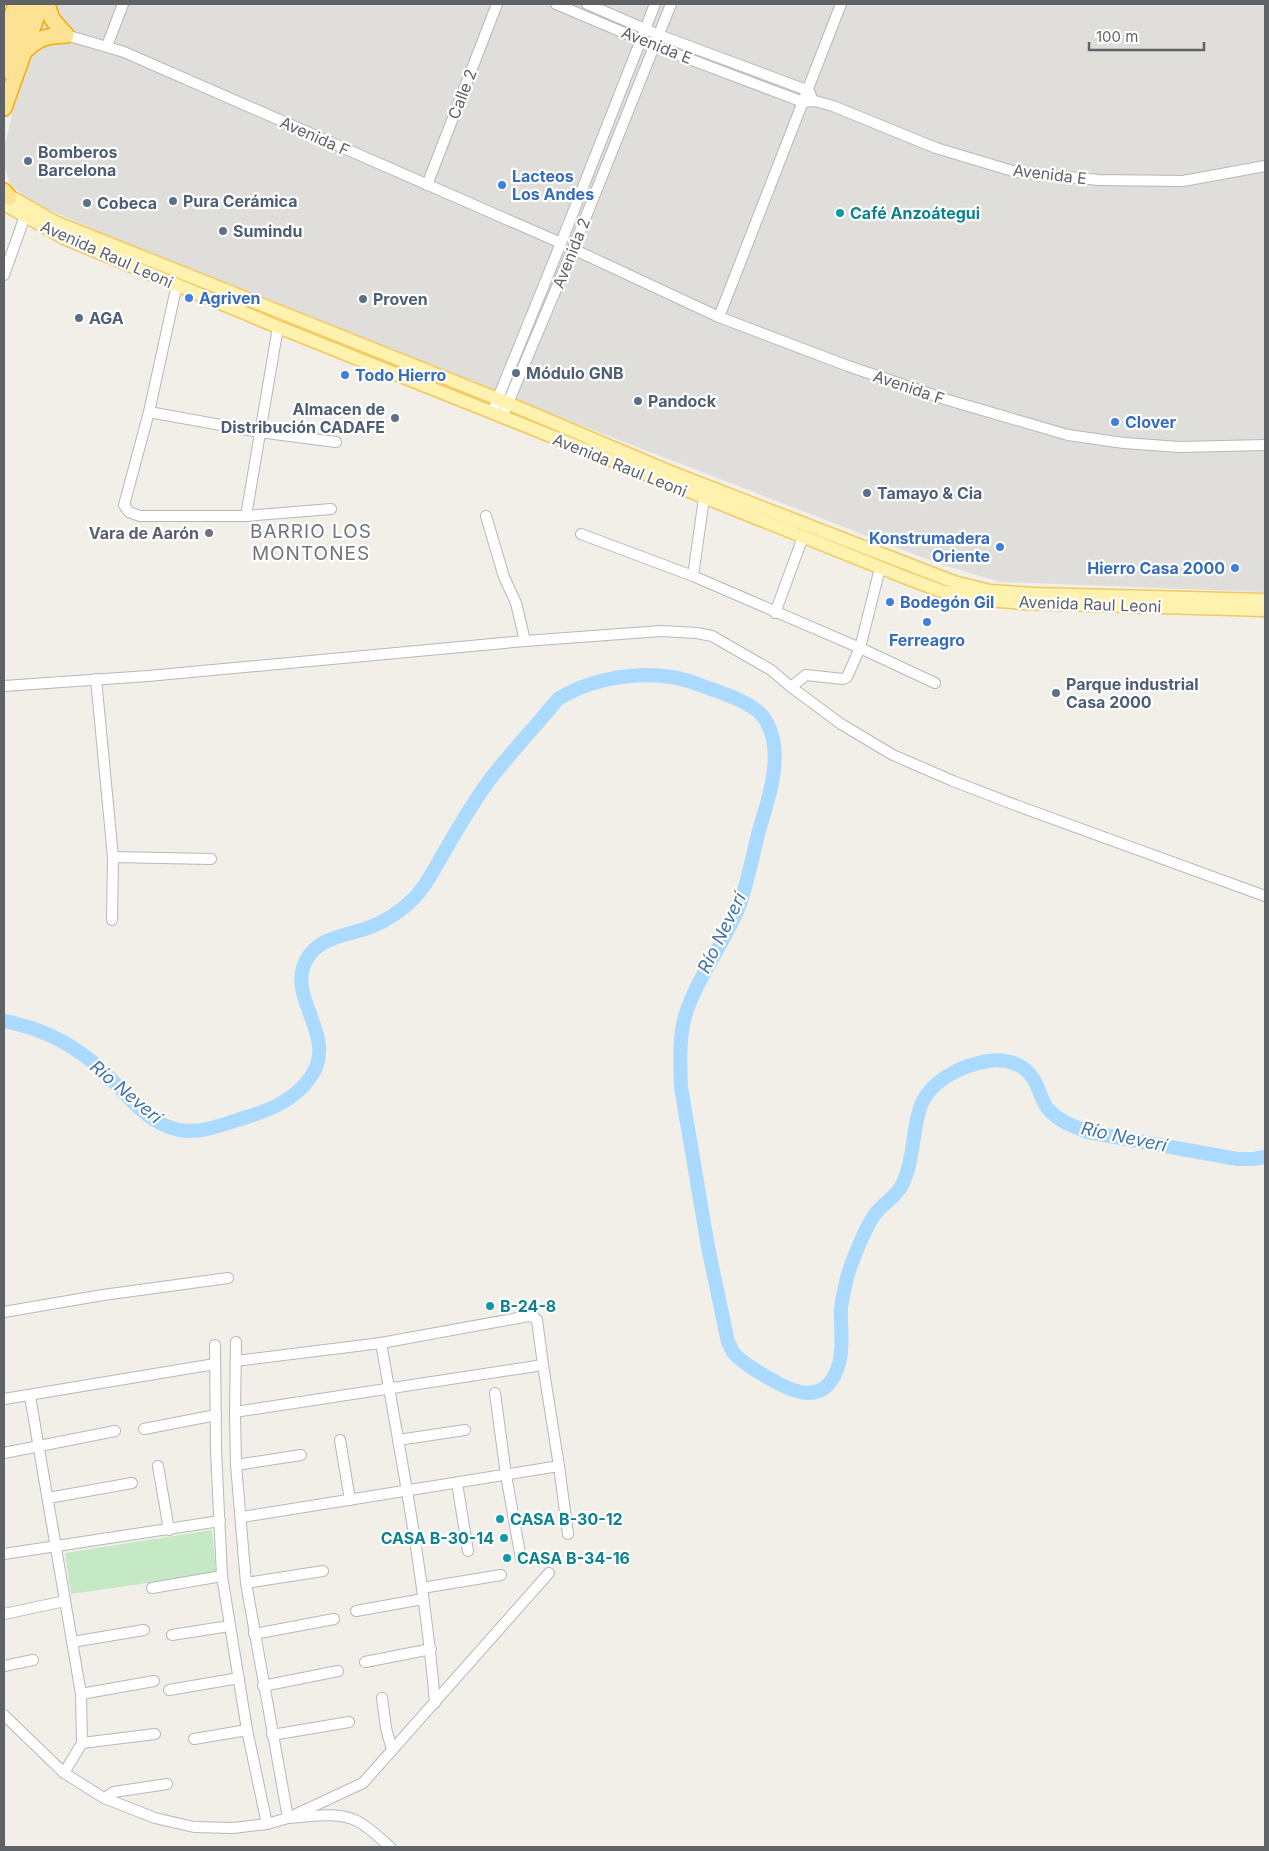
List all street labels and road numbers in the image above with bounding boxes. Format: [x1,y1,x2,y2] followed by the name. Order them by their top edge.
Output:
[619,22,695,68] street label: Avenida E
[443,66,481,122] street label: Calle 2
[277,112,353,160] street label: Avenida F
[1012,160,1088,188] street label: Avenida E
[548,215,594,291] street label: Avenida 2
[38,216,176,292] street label: Avenida Raul Leoni
[871,365,947,409] street label: Avenida F
[550,429,690,501] street label: Avenida Raul Leoni
[1018,592,1162,616] street label: Avenida Raul Leoni

